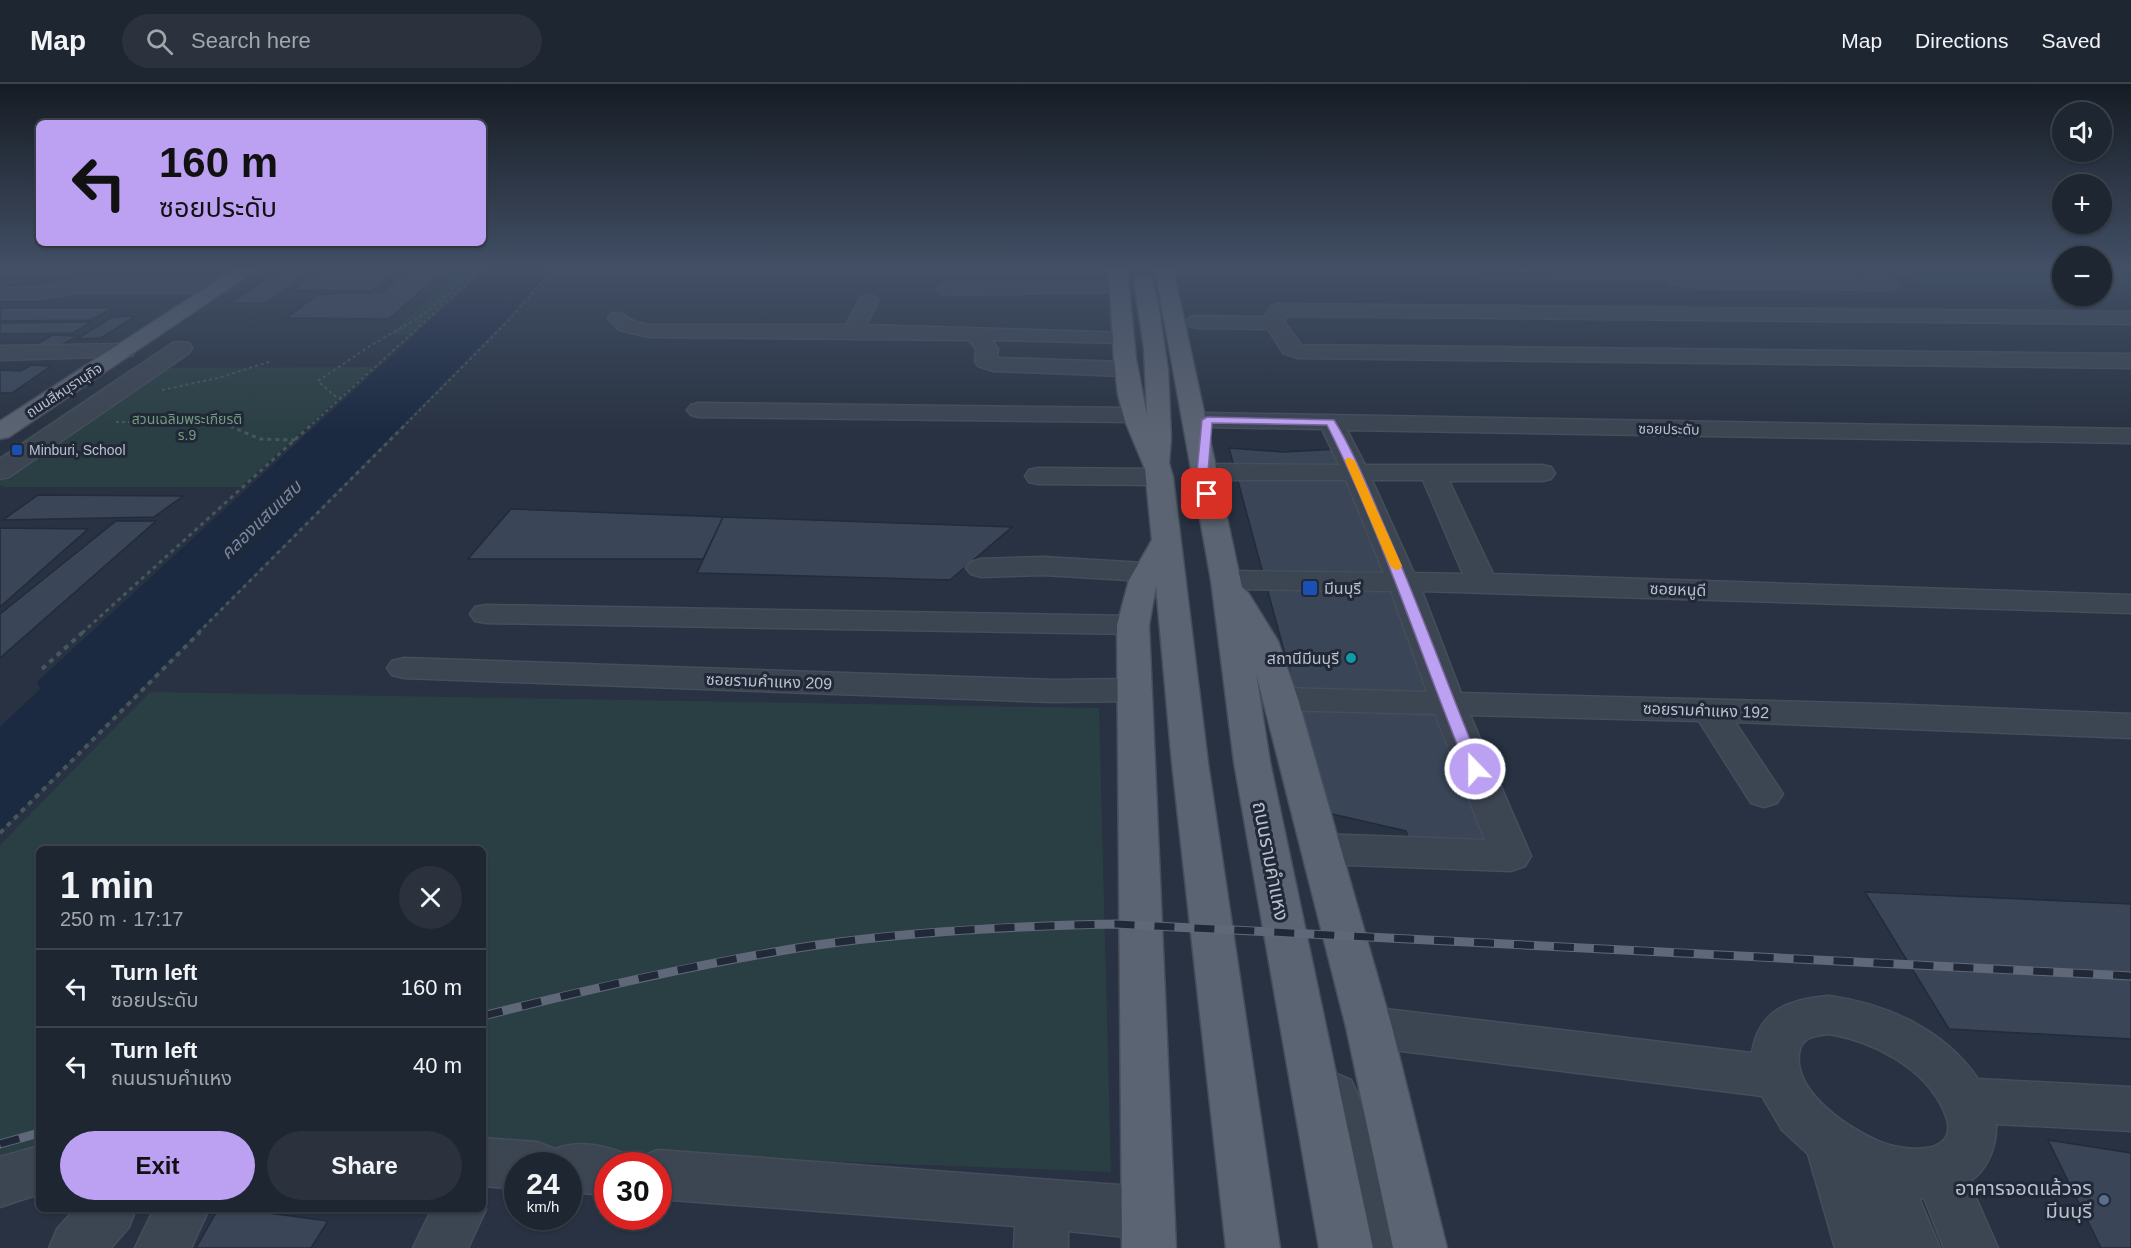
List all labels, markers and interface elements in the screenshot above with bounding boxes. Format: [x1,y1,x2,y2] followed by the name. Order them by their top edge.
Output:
[122,14,542,68] search box
[30,25,86,56] text: Map
[143,25,176,58] icon: search
[191,28,311,53] text: Search here
[1841,29,1882,52] text: Map
[1915,29,2008,52] text: Directions
[2041,29,2101,52] text: Saved
[2052,102,2112,306] map controls
[2052,102,2112,162] button: sound
[159,139,278,186] text: 160 m
[60,144,138,222] icon: left
[2052,174,2112,234] button: +
[159,193,277,223] text: ซอยประดับ
[2052,246,2112,306] button: −
[23,360,105,421] street label: ถนนสีหบุรานุกิจ
[132,411,242,443] park label: สวนเฉลิมพระเกียรติ ร.9
[1638,420,1700,438] street label: ซอยประดับ
[29,442,126,458] place label: Minburi, School
[10,443,24,457] marker: Minburi, School
[1181,468,1232,519] pin
[217,476,306,563] water label: คลองแสนแสบ
[1190,477,1223,510] icon: arrive
[1301,579,1319,597] marker: มีนบุรี
[1324,580,1361,598] place label: มีนบุรี
[1649,580,1707,600] street label: ซอยหนูดี
[1267,650,1339,668] place label: สถานีมีนบุรี
[1344,651,1358,665] marker: สถานีมีนบุรี
[706,671,832,692] street label: ซอยรามคำแหง 209
[1643,700,1769,721] street label: ซอยรามคำแหง 192
[1443,737,1507,801] position arrow
[1249,800,1293,922] street label: ถนนรามคำแหง
[60,865,154,906] text: 1 min
[399,866,462,929] button: close
[60,908,183,930] text: 250 m · 17:17
[111,960,197,985] text: Turn left
[60,972,93,1005] icon: left
[401,975,462,1000] text: 160 m
[111,989,199,1011] text: ซอยประดับ
[111,1038,197,1063] text: Turn left
[60,1050,93,1083] icon: left
[413,1053,462,1078] text: 40 m
[111,1067,232,1089] text: ถนนรามคำแหง
[60,1131,255,1200] button: Exit
[267,1131,462,1200] button: Share
[594,1152,672,1230] speed limit sign: 30
[526,1167,560,1200] text: 24
[1955,1177,2092,1223] place label: อาคารจอดแล้วจร มีนบุรี
[2097,1193,2111,1207] marker: อาคารจอดแล้วจร มีนบุรี
[527,1198,559,1215] text: km/h

